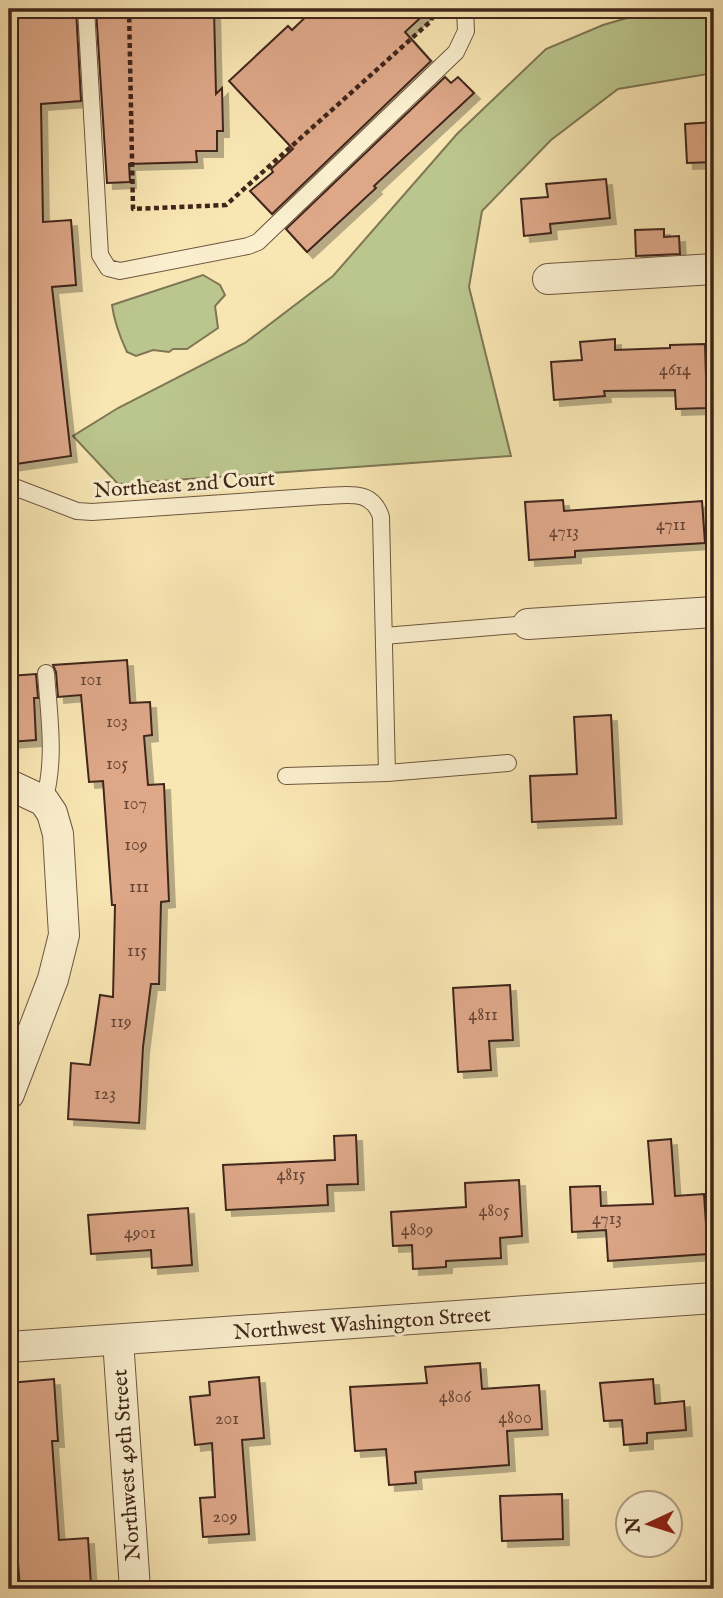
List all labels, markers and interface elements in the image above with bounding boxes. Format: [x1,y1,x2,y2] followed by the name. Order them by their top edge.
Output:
[659,359,691,382] house number: 4614
[93,466,276,505] street label: Northeast 2nd Court
[656,514,686,537] house number: 4711
[549,521,579,544] house number: 4713
[80,669,102,692] house number: 101
[106,711,128,734] house number: 103
[106,753,128,776] house number: 105
[123,793,147,816] house number: 107
[124,834,148,857] house number: 109
[129,876,149,899] house number: 111
[127,940,147,963] house number: 115
[468,1004,498,1027] house number: 4811
[110,1011,132,1034] house number: 119
[94,1083,116,1106] house number: 123
[276,1164,306,1187] house number: 4815
[478,1200,510,1223] house number: 4805
[592,1208,622,1231] house number: 4713
[401,1219,433,1242] house number: 4809
[124,1222,156,1245] house number: 4901
[232,1302,492,1347] street label: Northwest Washington Street
[107,1368,148,1561] street label: Northwest 49th Street
[439,1386,472,1409] house number: 4806
[498,1407,532,1430] house number: 4800
[215,1408,239,1431] house number: 201
[614,1490,684,1560] north arrow
[212,1506,238,1529] house number: 209
[621,1515,647,1535] text: N

